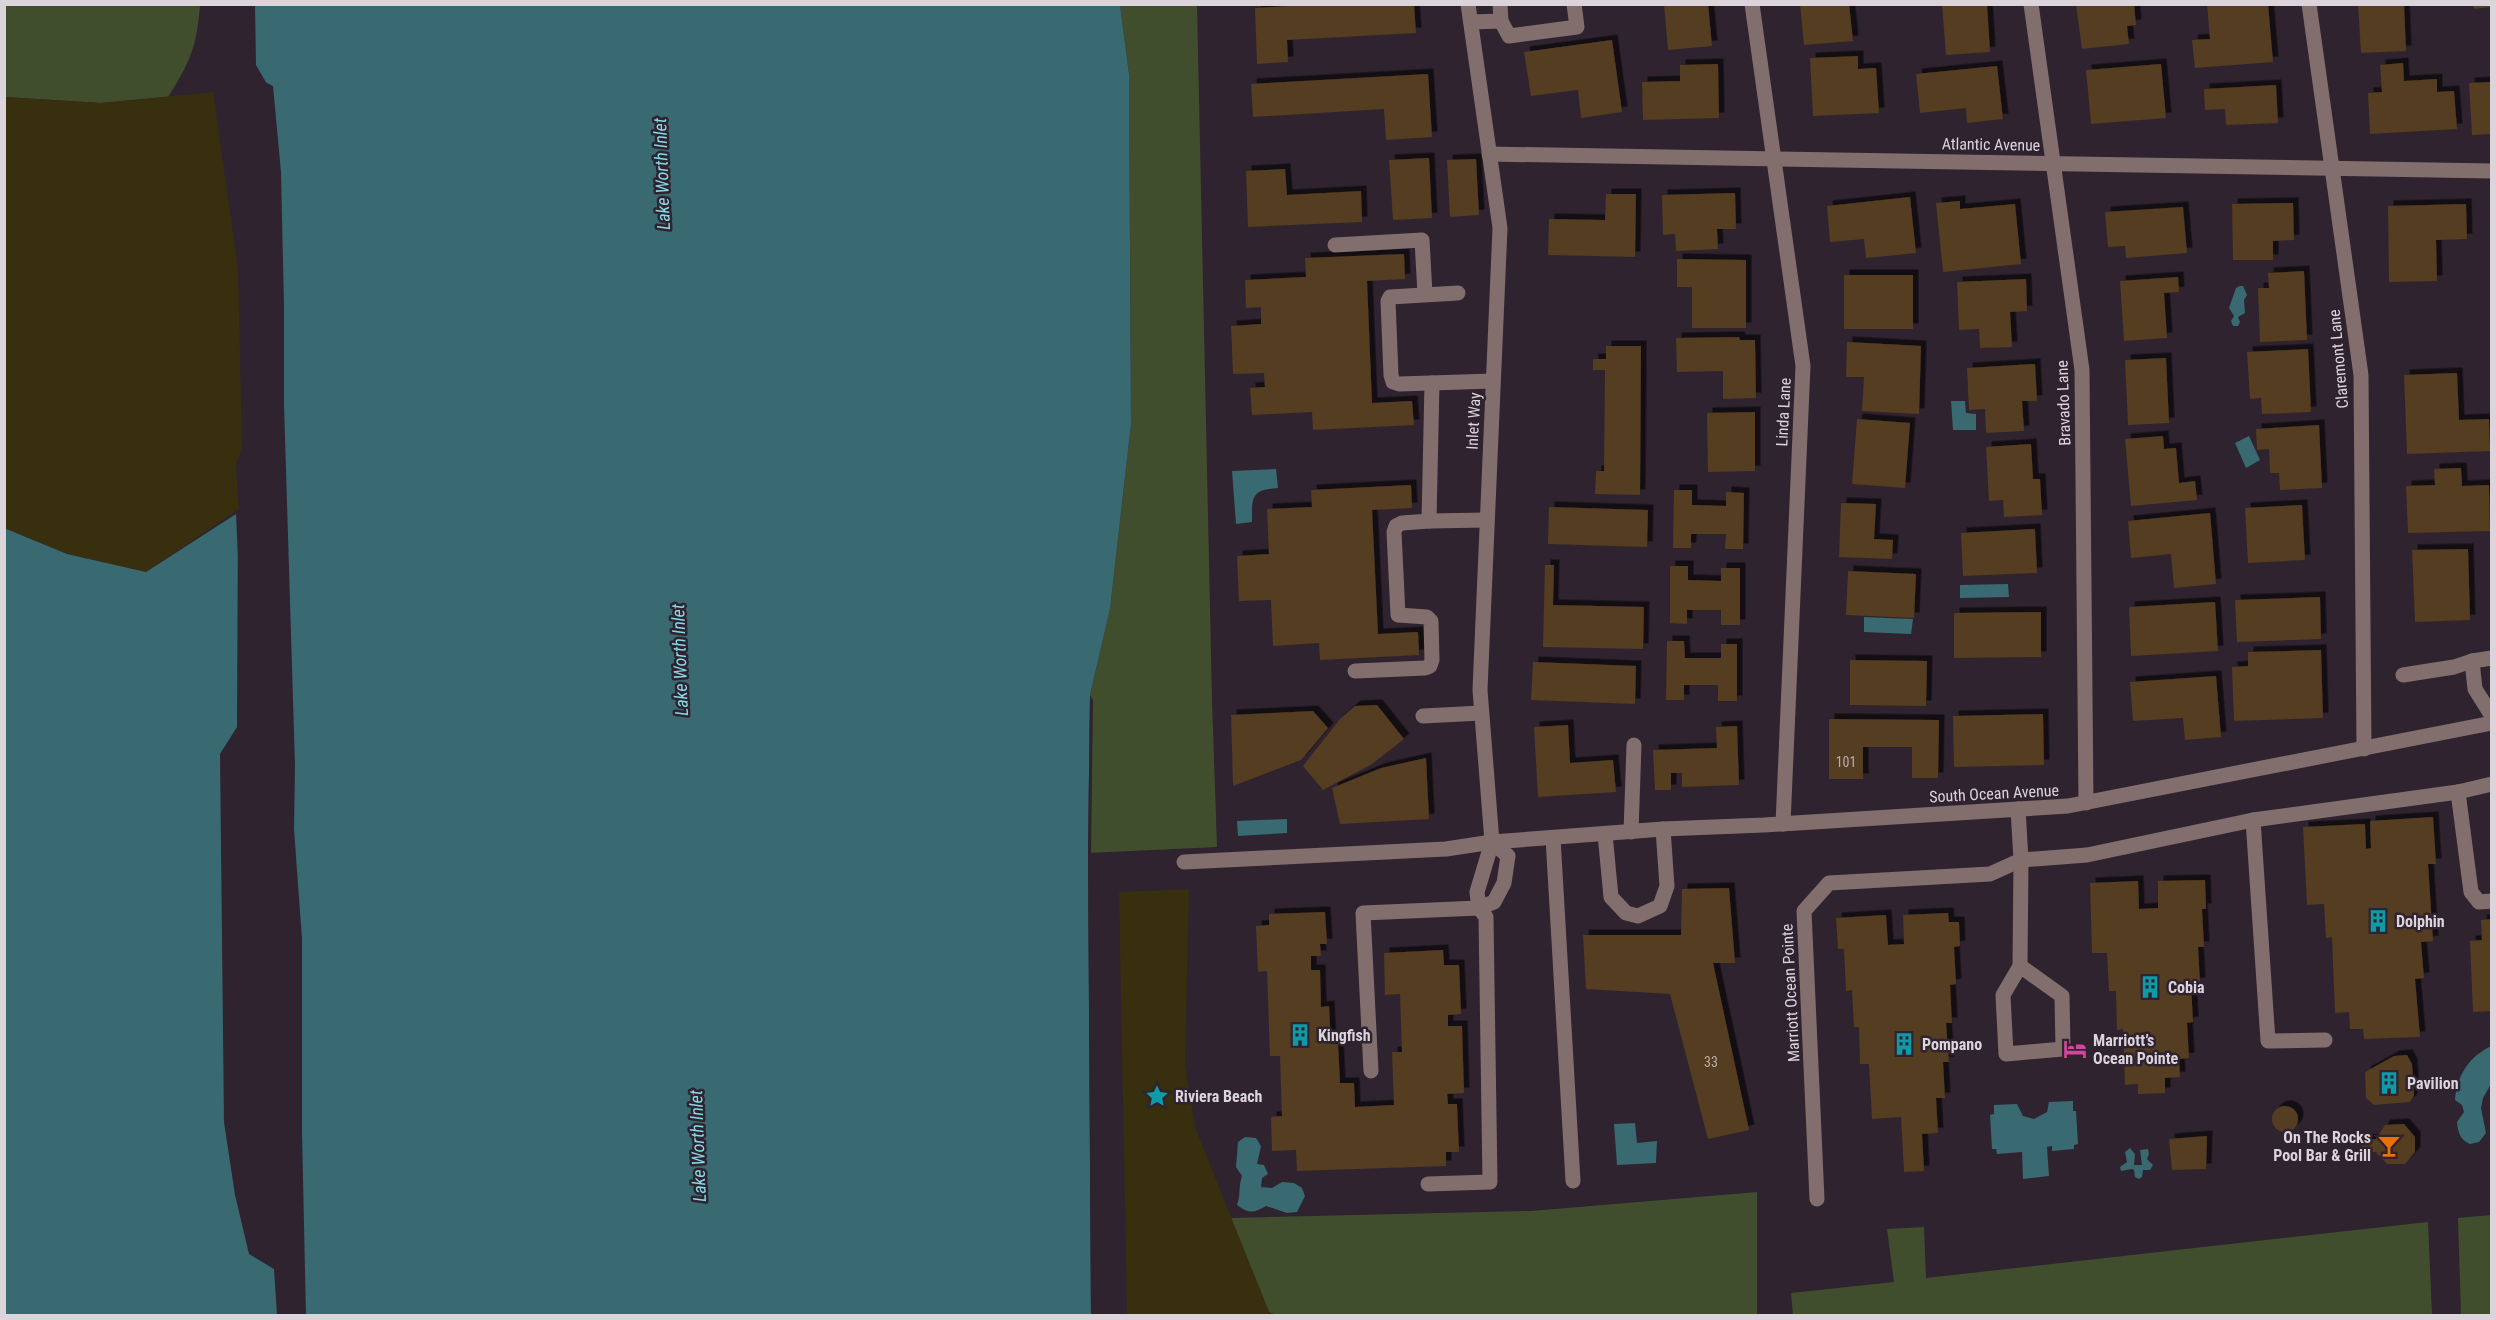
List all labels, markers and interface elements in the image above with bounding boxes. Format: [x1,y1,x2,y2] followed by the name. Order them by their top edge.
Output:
[649,117,674,230] water label: Lake Worth Inlet
[1942,134,2040,155] street label: Atlantic Avenue
[2325,309,2352,409] street label: Claremont Lane
[2053,360,2074,446] street label: Bravado Lane
[1772,377,1795,447] street label: Linda Lane
[1463,391,1485,450] street label: Inlet Way
[667,603,692,716] water label: Lake Worth Inlet
[1836,754,1856,770] house number: 101
[1929,781,2059,806] street label: South Ocean Avenue
[2365,908,2391,934] building icon: Dolphin
[2396,912,2445,931] place label: Dolphin
[1777,923,1804,1063] street label: Marriott Ocean Pointe
[2137,974,2163,1000] building icon: Cobia
[2168,978,2205,997] place label: Cobia
[1287,1022,1313,1048] building icon: Kingfish
[1318,1026,1371,1045] place label: Kingfish
[1891,1031,1917,1057] building icon: Pompano
[2093,1031,2179,1068] place label: Marriott’s Ocean Pointe
[1922,1035,1982,1054] place label: Pompano
[2062,1036,2088,1062] hotel icon: Marriott’s Ocean Pointe
[1704,1054,1718,1070] house number: 33
[2376,1070,2402,1096] building icon: Pavilion
[2407,1074,2459,1093] place label: Pavilion
[1144,1083,1170,1109] place icon: Riviera Beach
[1175,1087,1263,1106] place label: Riviera Beach
[685,1089,710,1202] water label: Lake Worth Inlet
[2273,1128,2371,1165] place label: On The Rocks Pool Bar & Grill
[2376,1133,2402,1159] bar icon: On The Rocks Pool Bar & Grill

